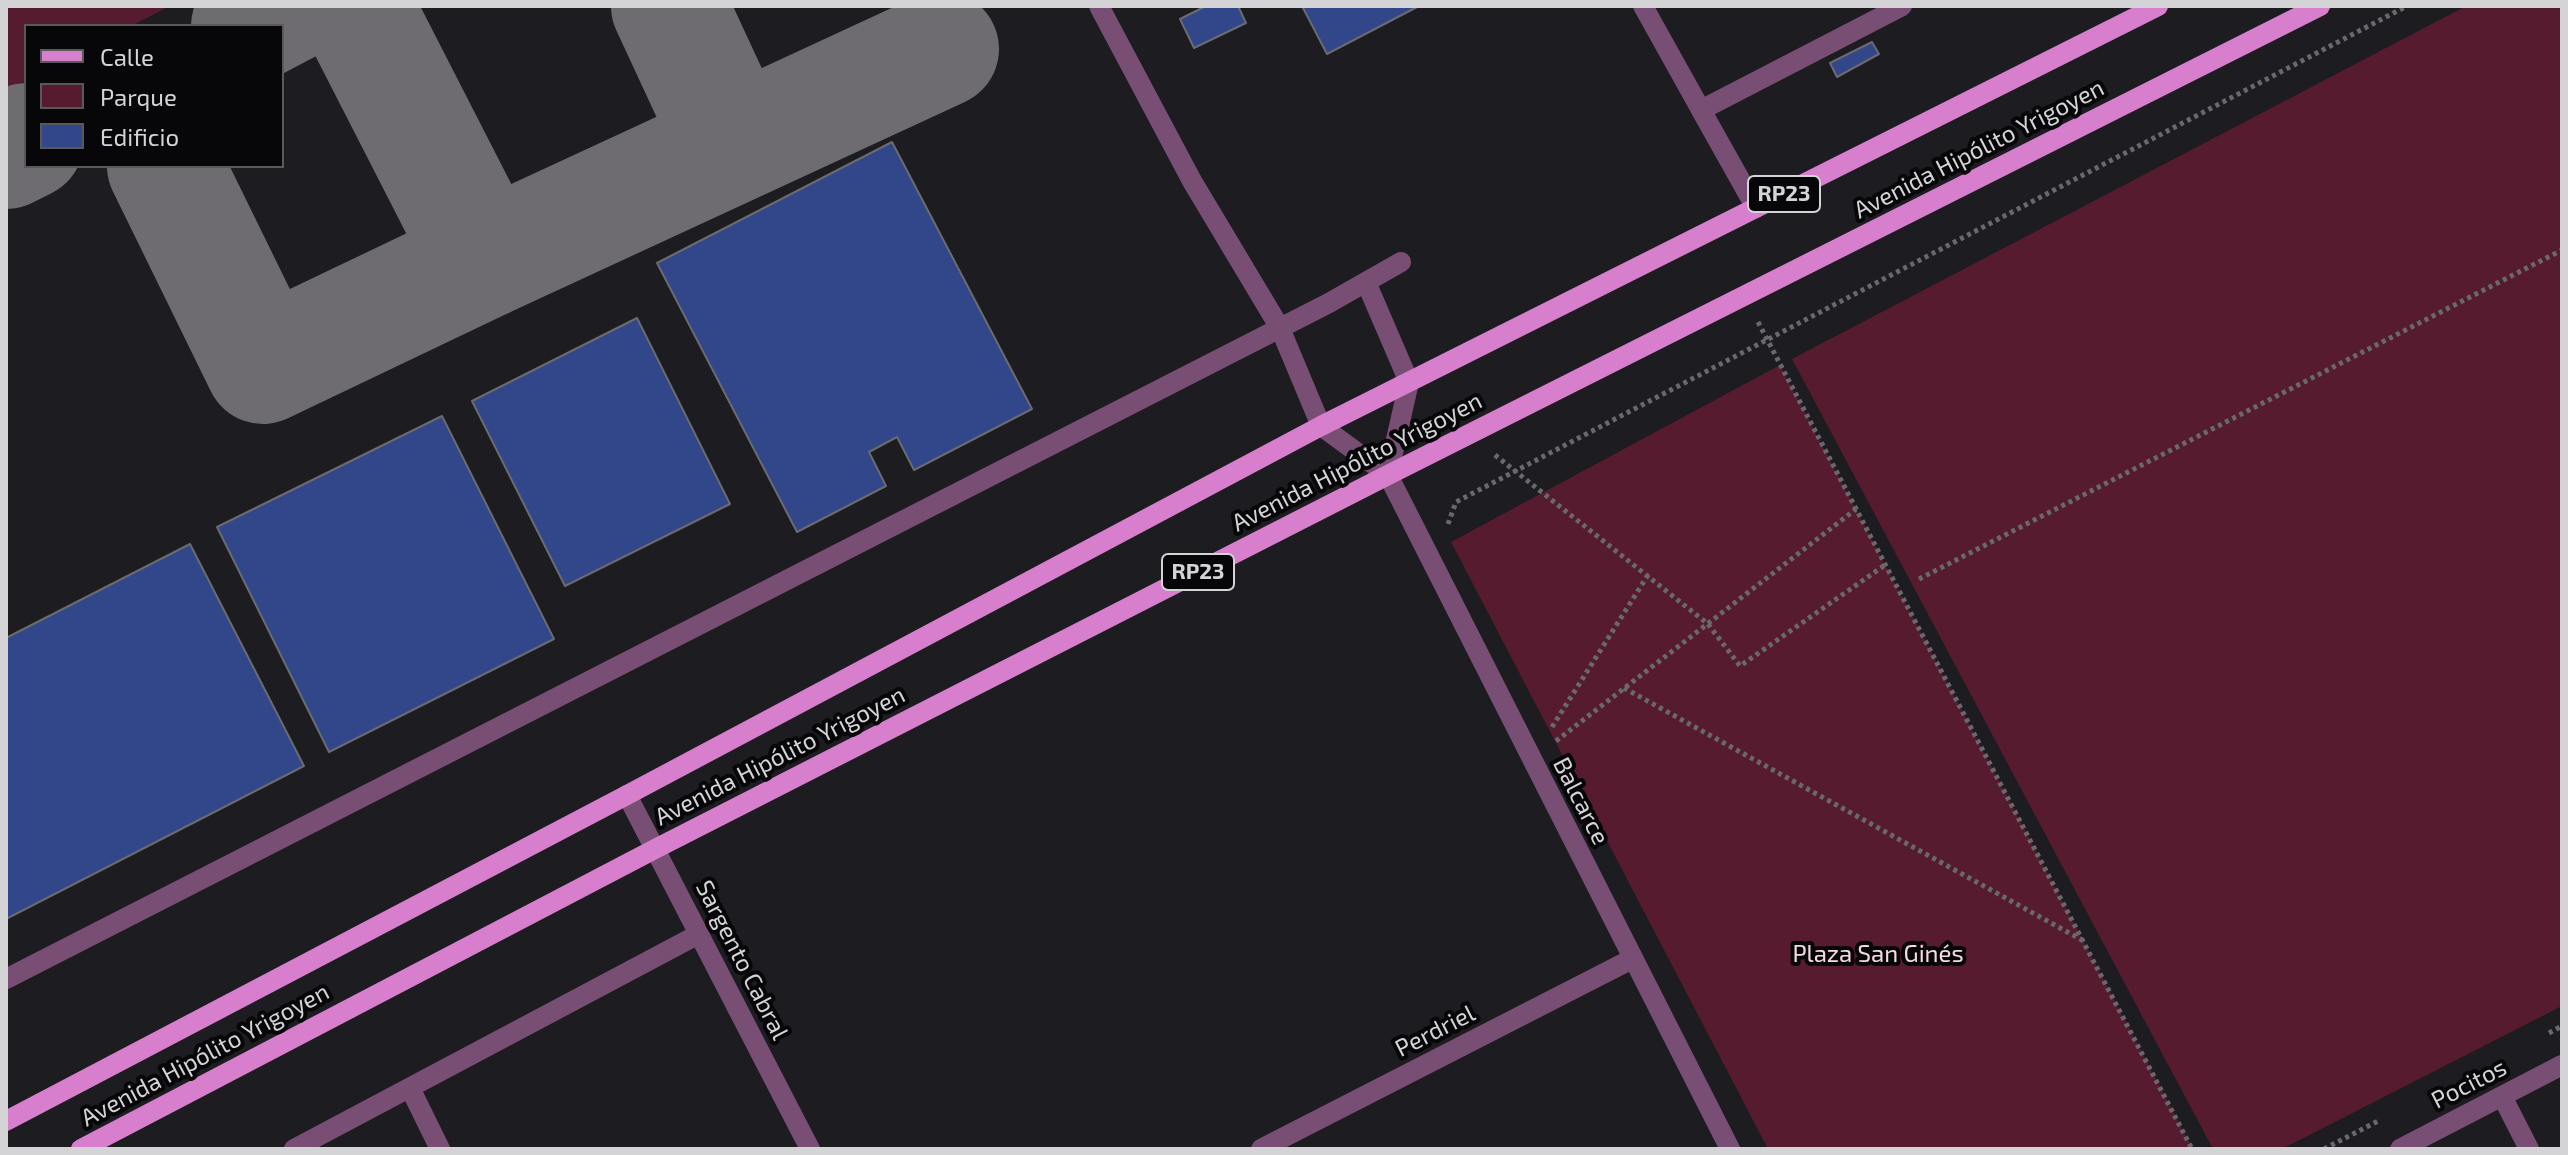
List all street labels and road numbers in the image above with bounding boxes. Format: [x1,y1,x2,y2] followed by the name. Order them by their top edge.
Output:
[1849,73,2109,225] street label: Avenida Hipólito Yrigoyen
[1748,176,1820,212] road number: RP23
[1227,386,1487,538] street label: Avenida Hipólito Yrigoyen
[1162,554,1234,590] road number: RP23
[650,680,910,832] street label: Avenida Hipólito Yrigoyen
[1547,753,1615,849] street label: Balcarce
[689,876,795,1044] street label: Sargento Cabral
[76,977,334,1133] street label: Avenida Hipólito Yrigoyen
[1390,999,1480,1063] street label: Perdriel
[2427,1053,2511,1115] street label: Pocitos

